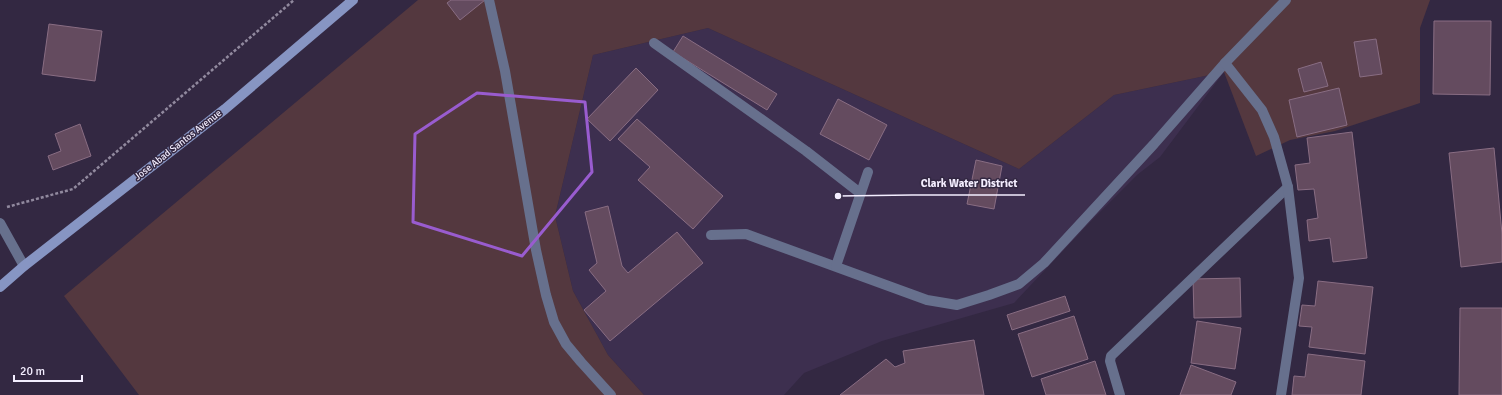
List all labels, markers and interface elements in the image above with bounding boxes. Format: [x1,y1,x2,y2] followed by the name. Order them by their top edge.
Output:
[132,107,224,183] street label: Jose Abad Santos Avenue
[912,172,1025,195] callout: Clark Water District
[921,177,1017,190] text: Clark Water District
[14,357,82,383] scale bar
[20,364,45,379] text: 20 m

